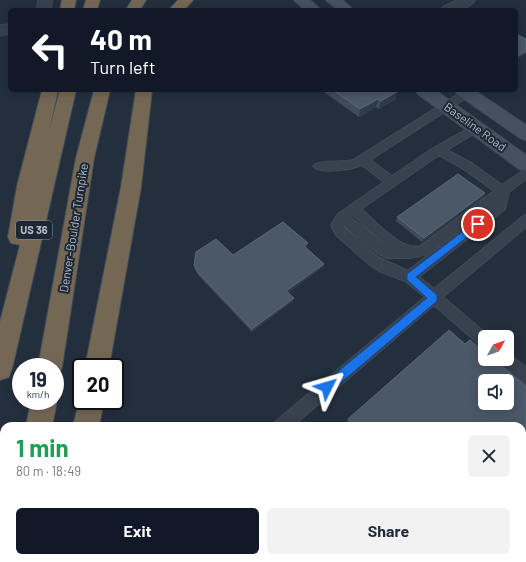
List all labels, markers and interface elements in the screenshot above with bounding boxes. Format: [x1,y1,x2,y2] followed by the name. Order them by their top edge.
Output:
[90,22,152,56] text: 40 m
[24,24,76,76] icon: left
[90,56,156,78] text: Turn left
[442,99,509,153] street label: Baseline Road
[56,162,90,293] street label: Denver–Boulder Turnpike
[461,207,495,241] pin
[467,213,489,235] icon: arrive
[16,221,52,239] road number: US 36
[478,330,514,366] north arrow
[478,330,514,410] map controls
[72,358,124,410] speed limit sign: 20
[306,366,348,408] position arrow
[29,367,47,391] text: 19
[478,374,514,410] button: sound
[27,388,49,400] text: km/h
[16,433,69,462] text: 1 min
[468,435,510,477] button: close
[16,463,81,479] text: 80 m · 18:49
[16,508,259,554] button: Exit
[267,508,510,554] button: Share

